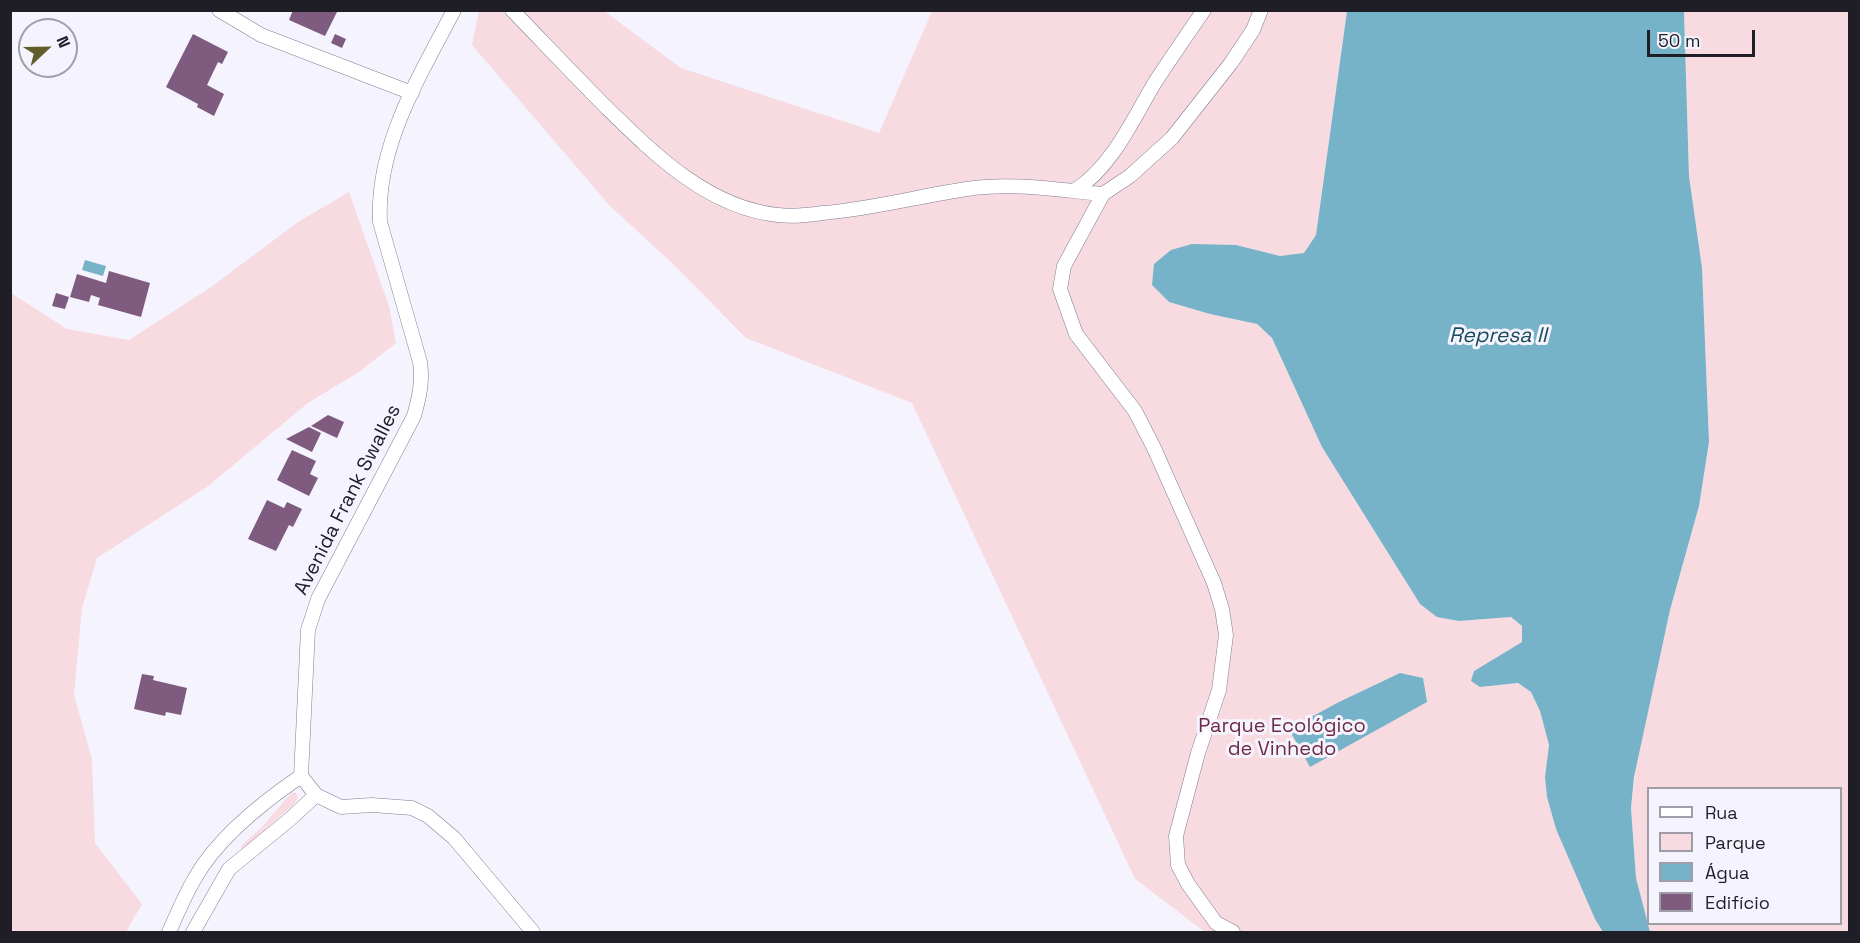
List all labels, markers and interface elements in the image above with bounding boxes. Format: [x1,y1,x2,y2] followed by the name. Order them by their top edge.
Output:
[18,18,78,78] north arrow
[1650,18,1758,56] scale bar
[1658,29,1700,52] text: 50 m
[52,33,75,51] text: N
[1449,323,1547,349] water label: Represa II
[290,401,406,599] street label: Avenida Frank Swalles
[1198,715,1366,762] park label: Parque Ecológico de Vinhedo
[1647,787,1842,925] legend
[1705,801,1738,824] text: Rua
[1705,831,1766,854] text: Parque
[1705,861,1749,884] text: Água
[1705,891,1770,914] text: Edifício

